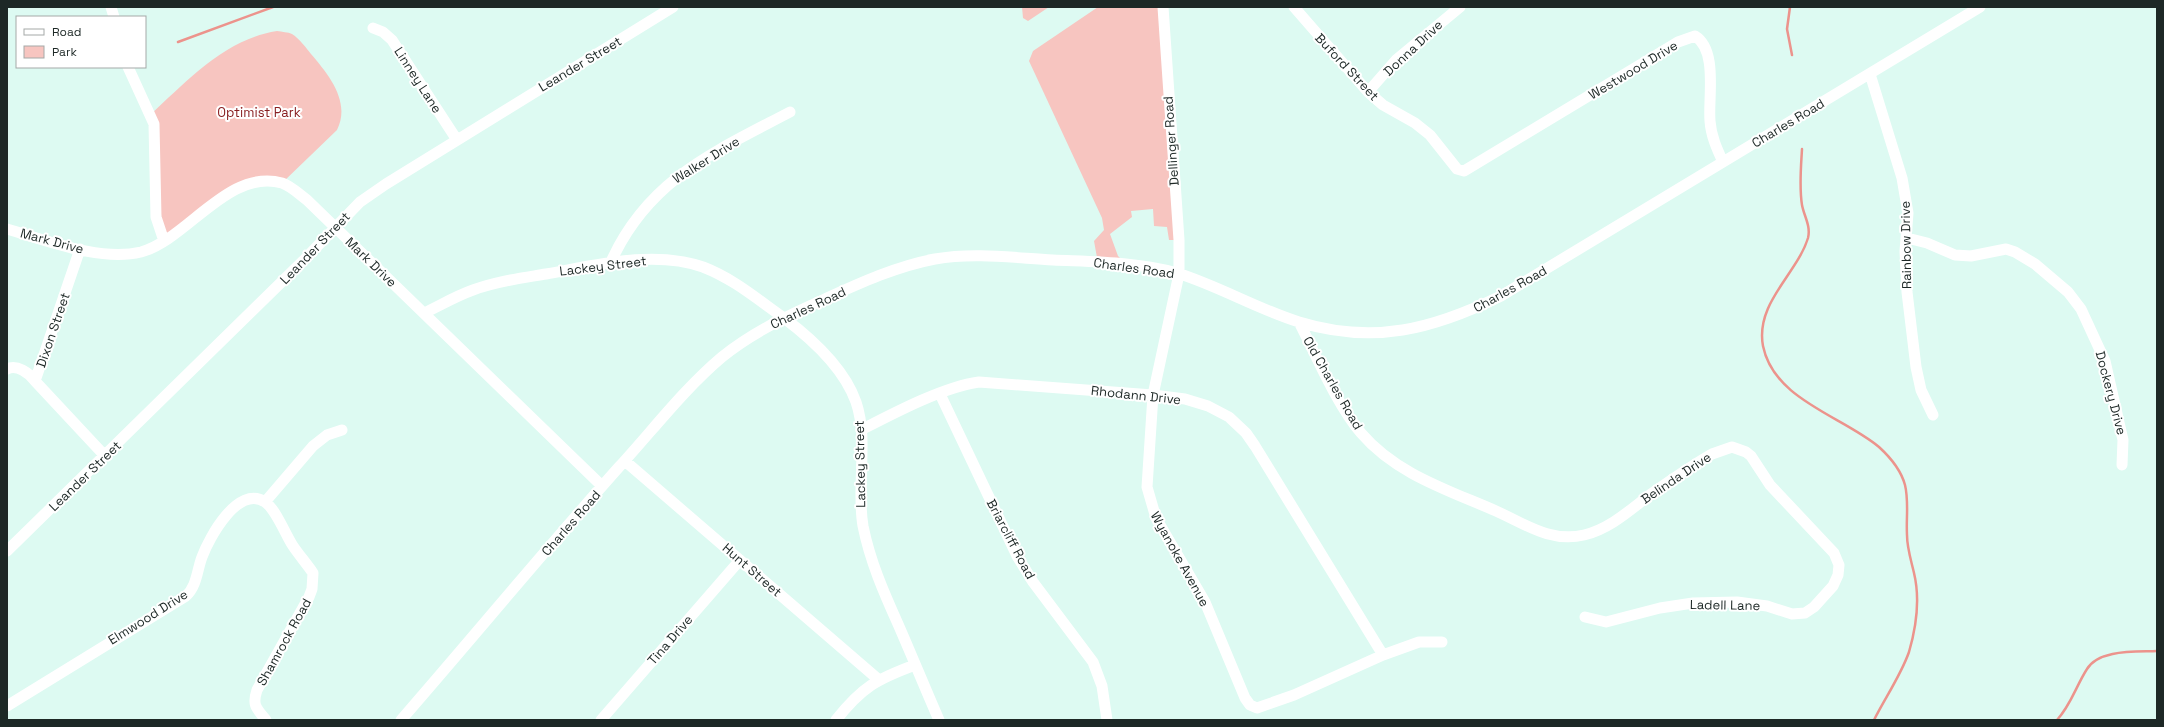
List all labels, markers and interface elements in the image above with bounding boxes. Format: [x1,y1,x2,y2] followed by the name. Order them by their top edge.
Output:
[16,16,146,68] legend
[1380,16,1446,80] street label: Donna Drive
[52,24,81,40] text: Road
[1311,30,1383,104] street label: Buford Street
[535,32,625,96] street label: Leander Street
[1585,37,1681,103] street label: Westwood Drive
[52,44,77,60] text: Park
[390,44,446,116] street label: Linney Lane
[1749,95,1827,151] street label: Charles Road
[1159,96,1183,186] street label: Dellinger Road
[217,104,301,121] park label: Optimist Park
[669,133,743,187] street label: Walker Drive
[1897,201,1915,289] street label: Rainbow Drive
[276,208,354,288] street label: Leander Street
[18,224,86,258] street label: Mark Drive
[342,233,400,291] street label: Mark Drive
[559,252,647,280] street label: Lackey Street
[1092,254,1176,282] street label: Charles Road
[1470,262,1550,316] street label: Charles Road
[767,283,849,333] street label: Charles Road
[32,290,74,370] street label: Dixon Street
[1299,333,1367,433] street label: Old Charles Road
[2092,349,2130,437] street label: Dockery Drive
[1090,382,1182,408] street label: Rhodann Drive
[851,420,869,508] street label: Lackey Street
[45,437,125,515] street label: Leander Street
[1638,448,1714,508] street label: Belinda Drive
[538,487,604,559] street label: Charles Road
[983,496,1039,582] street label: Briarcliff Road
[1147,508,1213,610] street label: Wyanoke Avenue
[719,540,785,600] street label: Hunt Street
[105,586,191,648] street label: Elmwood Drive
[253,595,315,689] street label: Shamrock Road
[1690,596,1760,614] street label: Ladell Lane
[644,612,696,668] street label: Tina Drive

